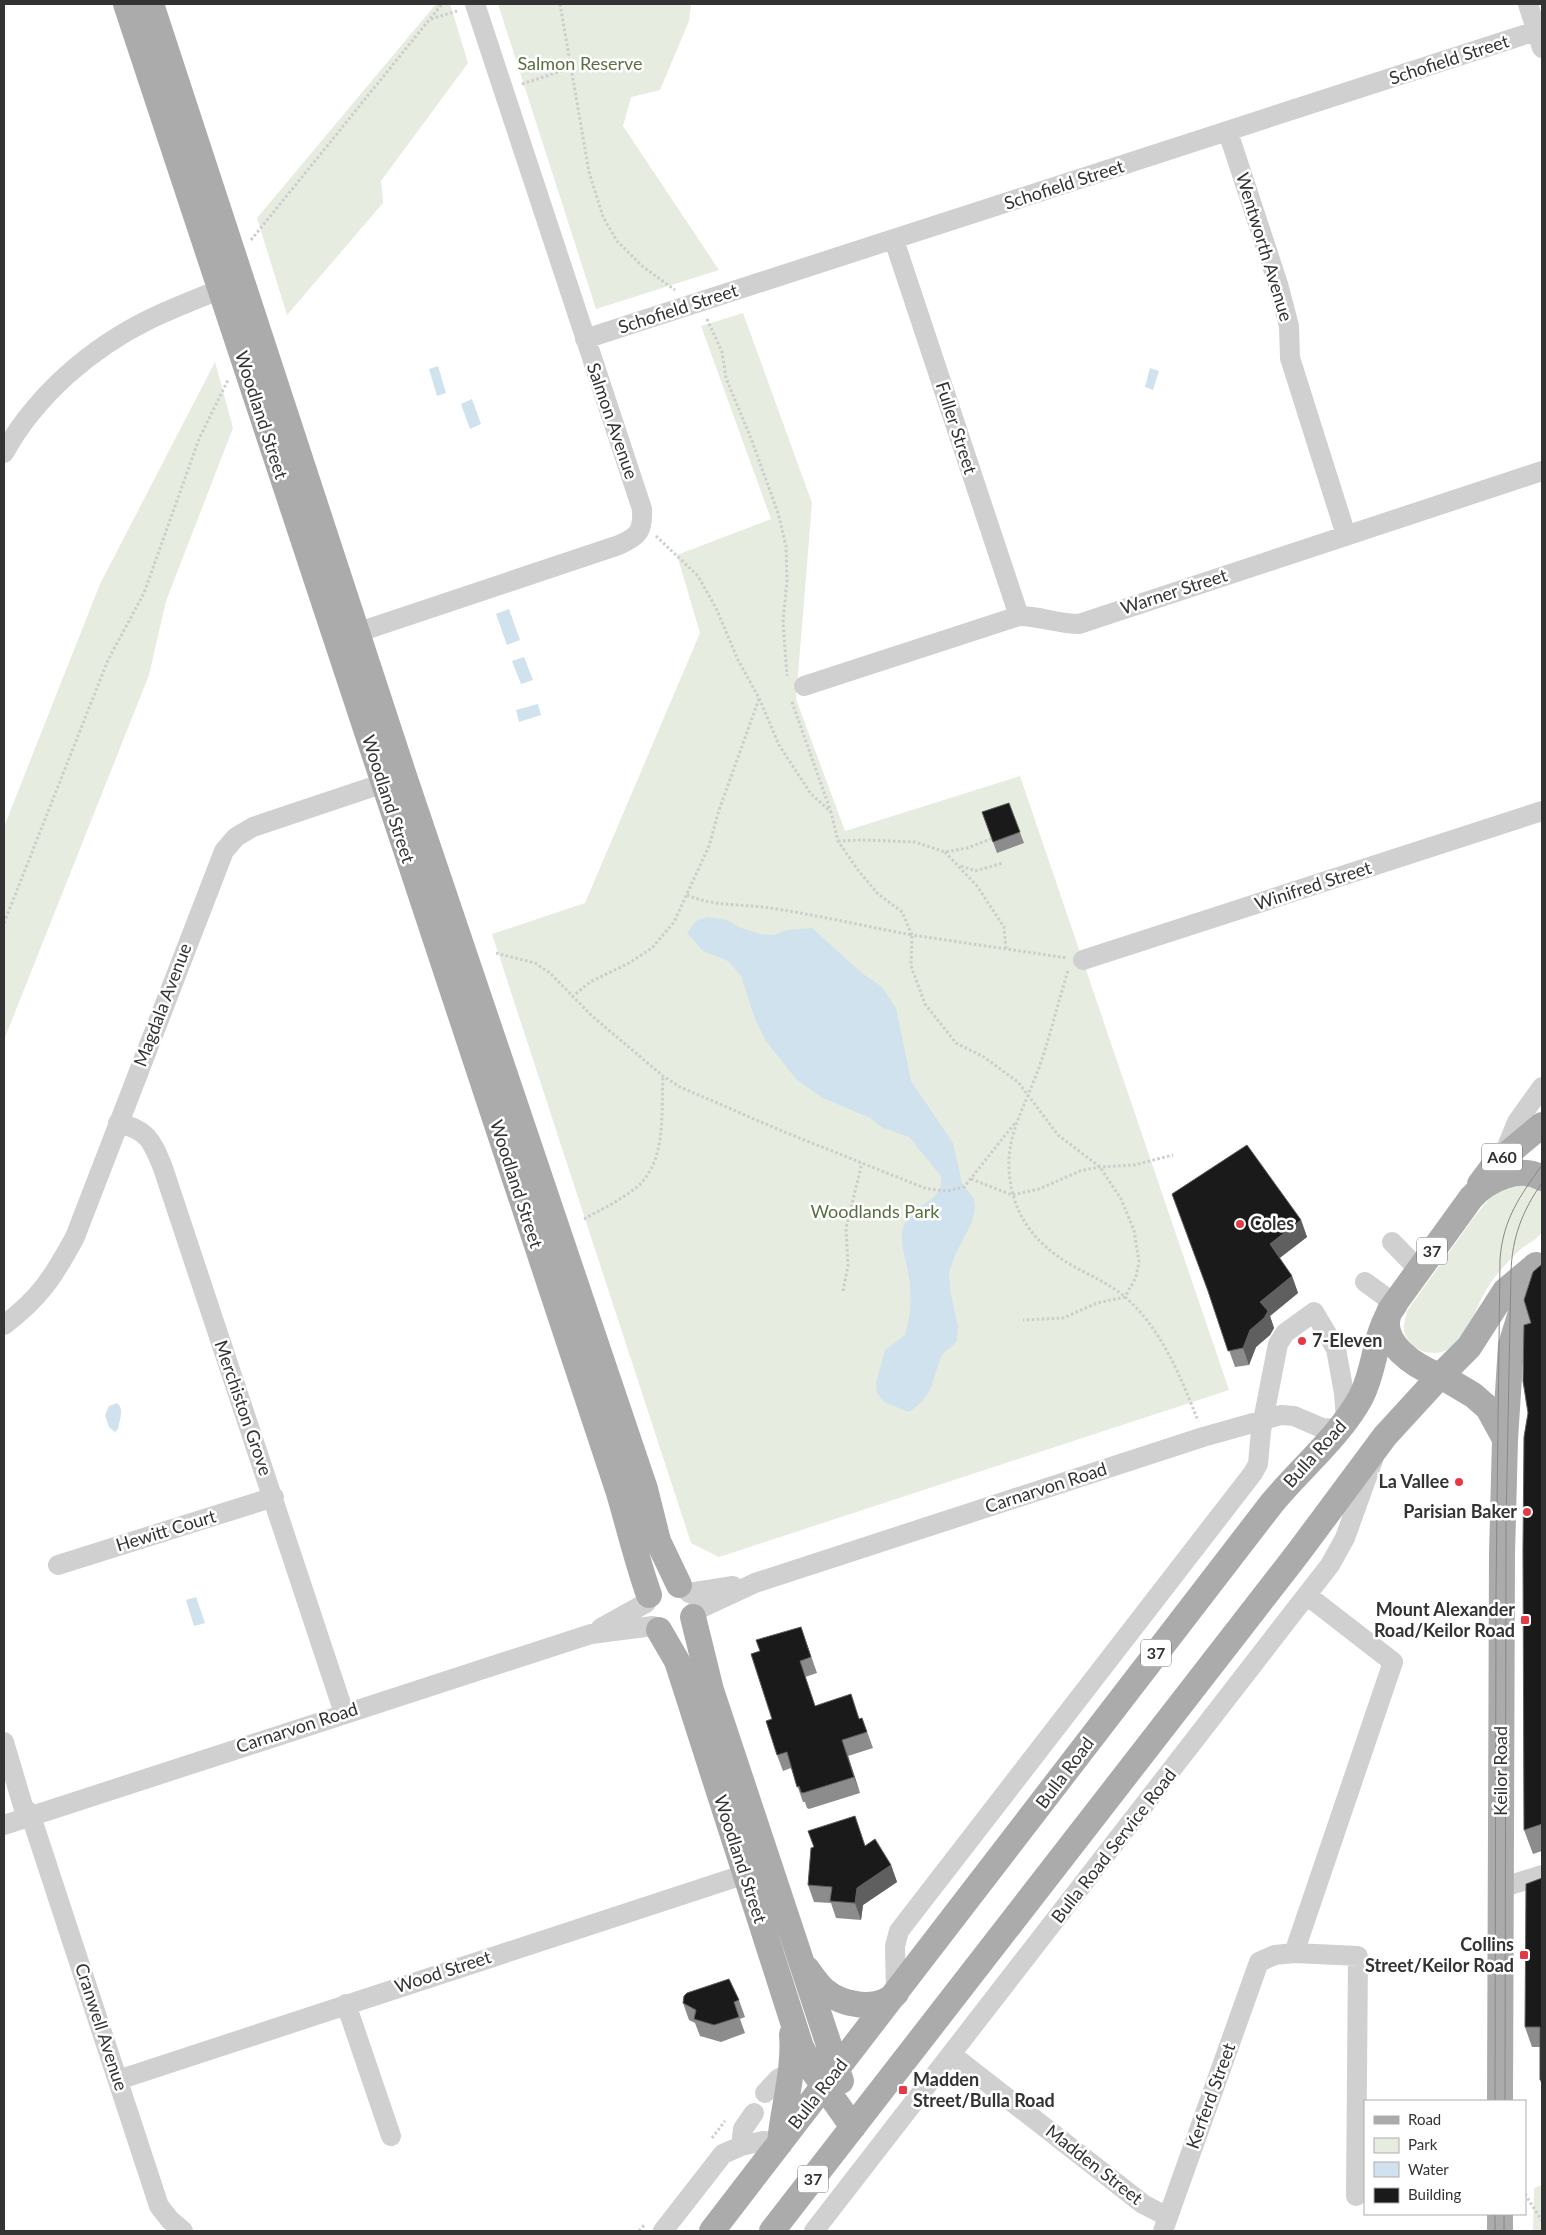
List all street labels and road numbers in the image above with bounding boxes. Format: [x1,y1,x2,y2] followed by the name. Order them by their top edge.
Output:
[1386,29,1512,89] street label: Schofield Street
[1001,154,1127,214] street label: Schofield Street
[1232,170,1298,324] street label: Wentworth Avenue
[615,278,741,338] street label: Schofield Street
[231,348,293,482] street label: Woodland Street
[583,360,643,482] street label: Salmon Avenue
[932,379,982,477] street label: Fuller Street
[1118,563,1230,619] street label: Warner Street
[358,732,420,866] street label: Woodland Street
[1252,856,1374,914] street label: Winifred Street
[128,940,196,1069] street label: Magdala Avenue
[486,1117,548,1251] street label: Woodland Street
[1482,1144,1522,1170] road number: A60
[1417,1238,1447,1264] road number: 37
[210,1337,277,1478] street label: Merchiston Grove
[1278,1415,1350,1492] street label: Bulla Road
[982,1457,1109,1517] street label: Carnarvon Road
[113,1504,219,1556] street label: Hewitt Court
[1141,1640,1171,1666] road number: 37
[233,1697,360,1757] street label: Carnarvon Road
[1489,1726,1511,1816] street label: Keilor Road
[1030,1732,1098,1812] street label: Bulla Road
[1046,1764,1180,1927] street label: Bulla Road Service Road
[710,1792,772,1926] street label: Woodland Street
[392,1945,494,1997] street label: Wood Street
[71,1960,133,2093] street label: Cranwell Avenue
[1181,2039,1240,2152] street label: Kerferd Street
[783,2054,852,2133] street label: Bulla Road
[1042,2119,1148,2209] street label: Madden Street
[798,2166,828,2192] road number: 37

